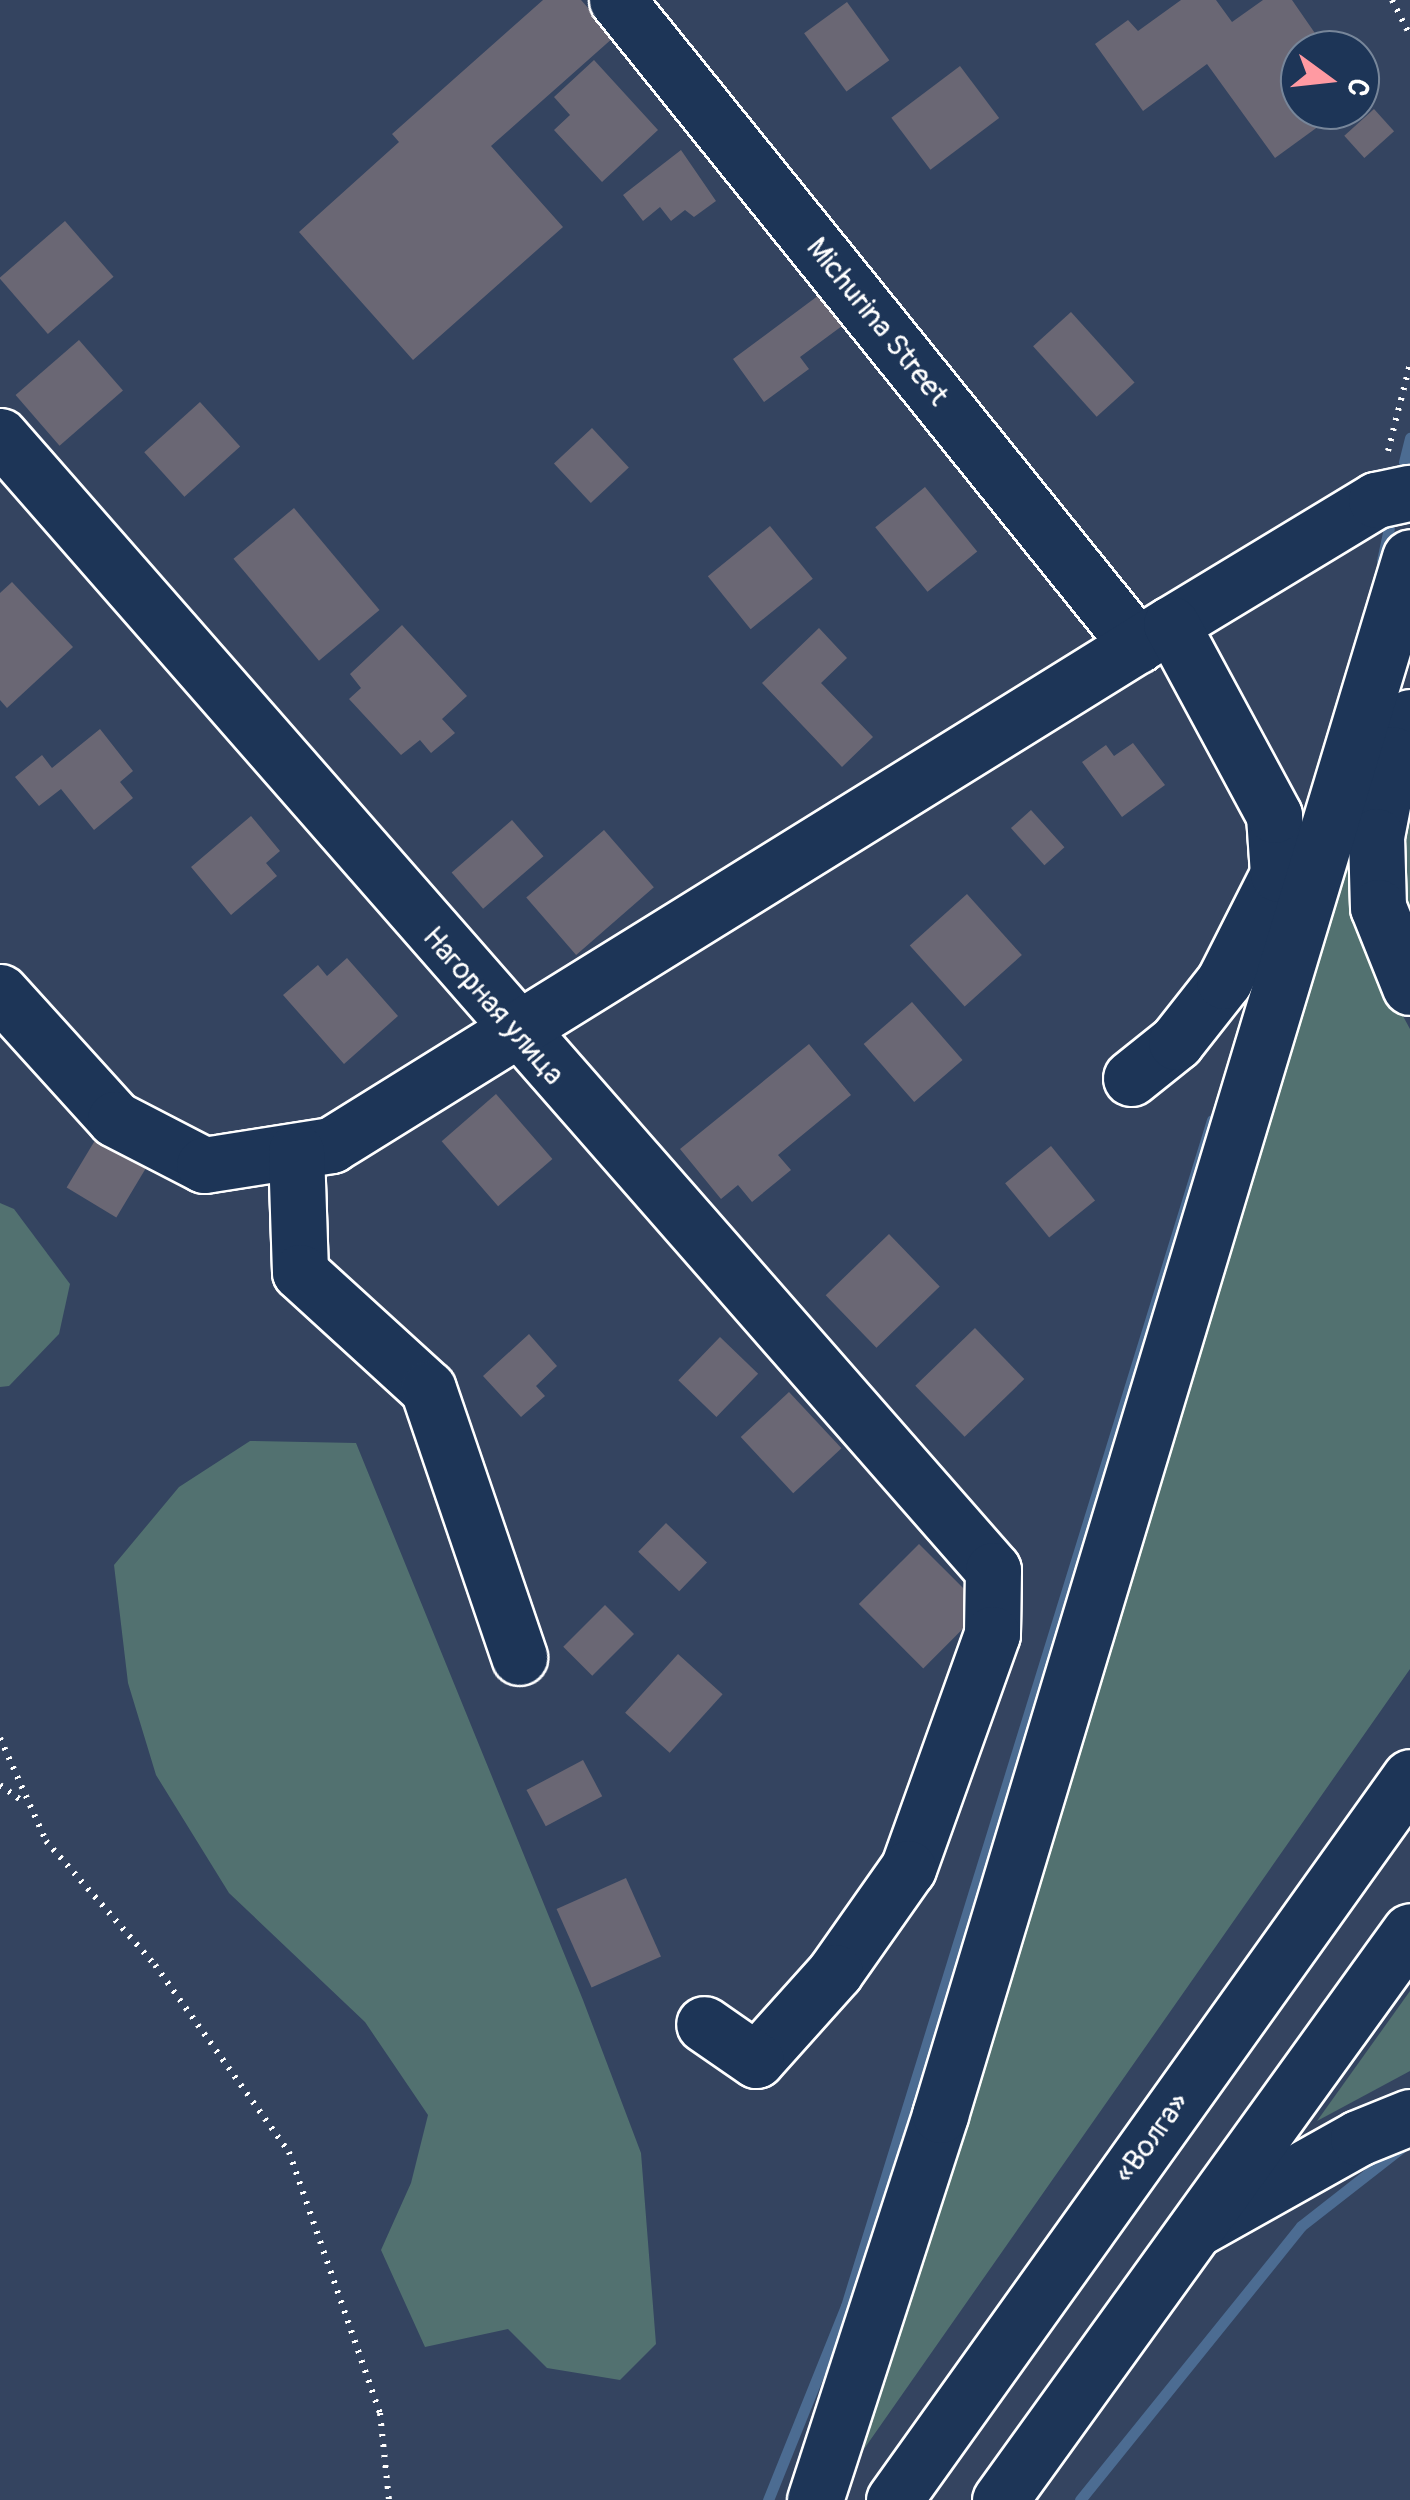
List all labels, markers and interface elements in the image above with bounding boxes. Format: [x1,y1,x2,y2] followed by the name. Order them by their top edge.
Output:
[1280,30,1380,130] north arrow
[1338,75,1377,100] text: С
[798,231,956,413] street label: Michurina Street
[415,920,571,1092] street label: Нагорная улица
[1107,2086,1197,2190] street label: «Волга»

